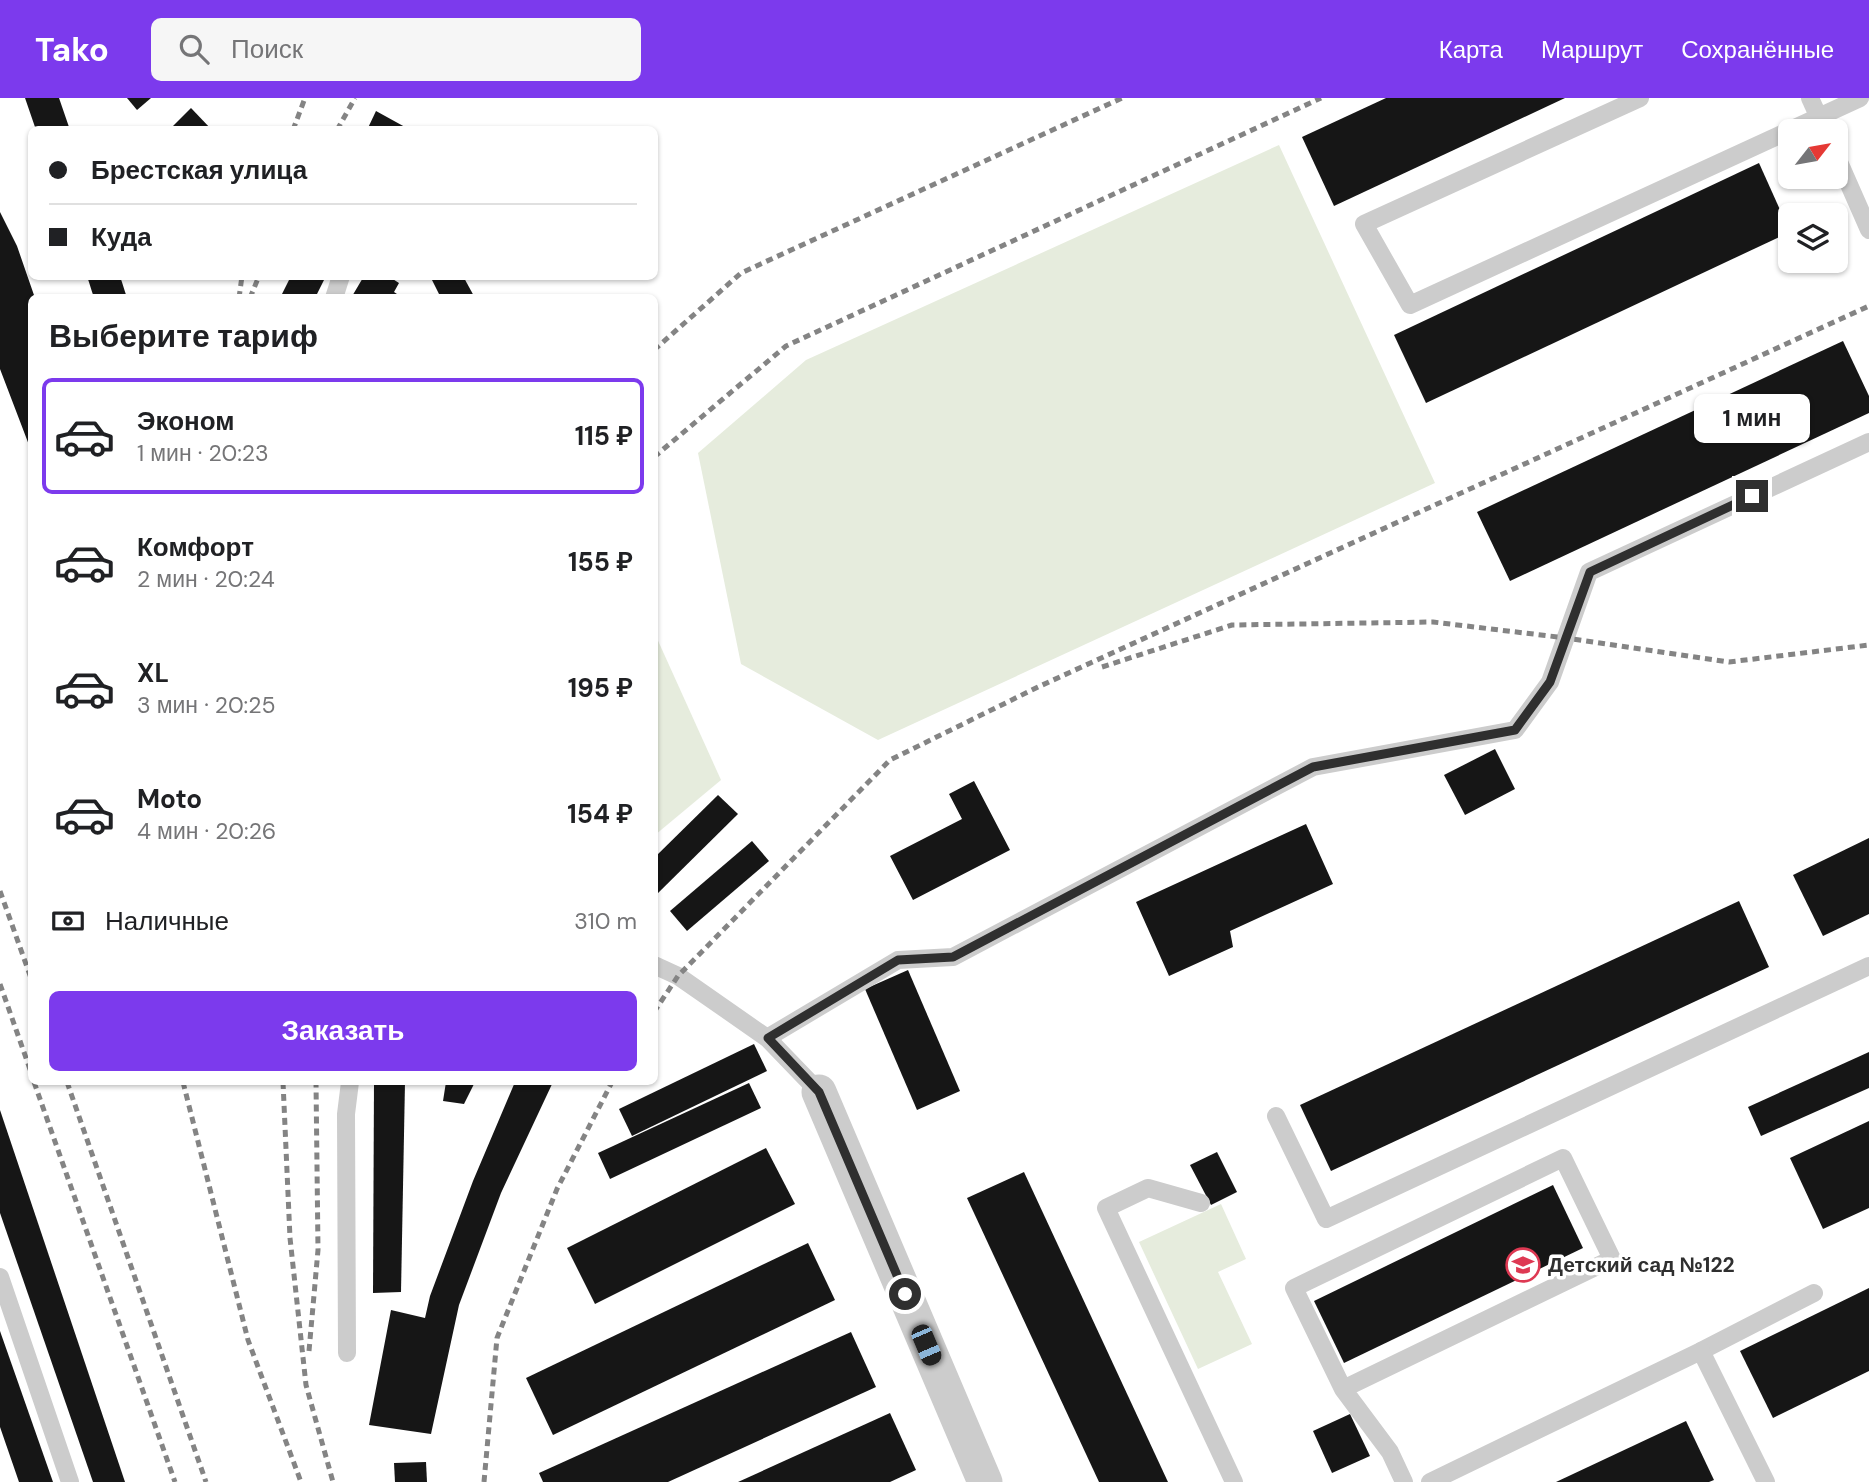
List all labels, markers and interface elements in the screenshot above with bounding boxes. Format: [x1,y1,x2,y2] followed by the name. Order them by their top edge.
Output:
[151,18,641,81] search box
[35,28,109,71] text: Tako
[175,30,213,68] icon: search
[231,32,303,66] text: Поиск
[1439,34,1503,65] text: Карта
[1541,34,1643,65] text: Маршрут
[1681,34,1834,65] text: Сохранённые
[1778,119,1848,189] north arrow
[1778,119,1848,273] map controls
[91,153,307,187] text: Брестская улица
[1778,203,1848,273] button: layers
[91,220,152,254] text: Куда
[49,315,318,357] text: Выберите тариф
[1694,394,1810,444] callout: 1 мин
[1723,403,1781,433] text: 1 мин
[137,404,235,438] text: Эконом
[53,405,116,468] icon: car
[575,419,633,453] text: 115 ₽
[137,438,269,468] text: 1 мин · 20:23
[1736,480,1768,512] route end
[137,530,254,564] text: Комфорт
[53,531,116,594] icon: car
[568,545,633,579] text: 155 ₽
[137,564,275,594] text: 2 мин · 20:24
[137,656,169,690] text: XL
[53,657,116,720] icon: car
[568,671,633,705] text: 195 ₽
[137,690,276,720] text: 3 мин · 20:25
[137,782,202,816] text: Moto
[53,783,116,846] icon: car
[567,797,633,831] text: 154 ₽
[137,816,276,846] text: 4 мин · 20:26
[49,902,87,940] icon: cash
[105,904,229,938] text: Наличные
[574,906,637,936] text: 310 m
[49,991,637,1071] button: Заказать
[1504,1246,1542,1284] school or university icon: Детский сад №122
[1548,1251,1735,1279] place label: Детский сад №122
[889,1278,921,1310] route start
[909,1322,944,1368] car

